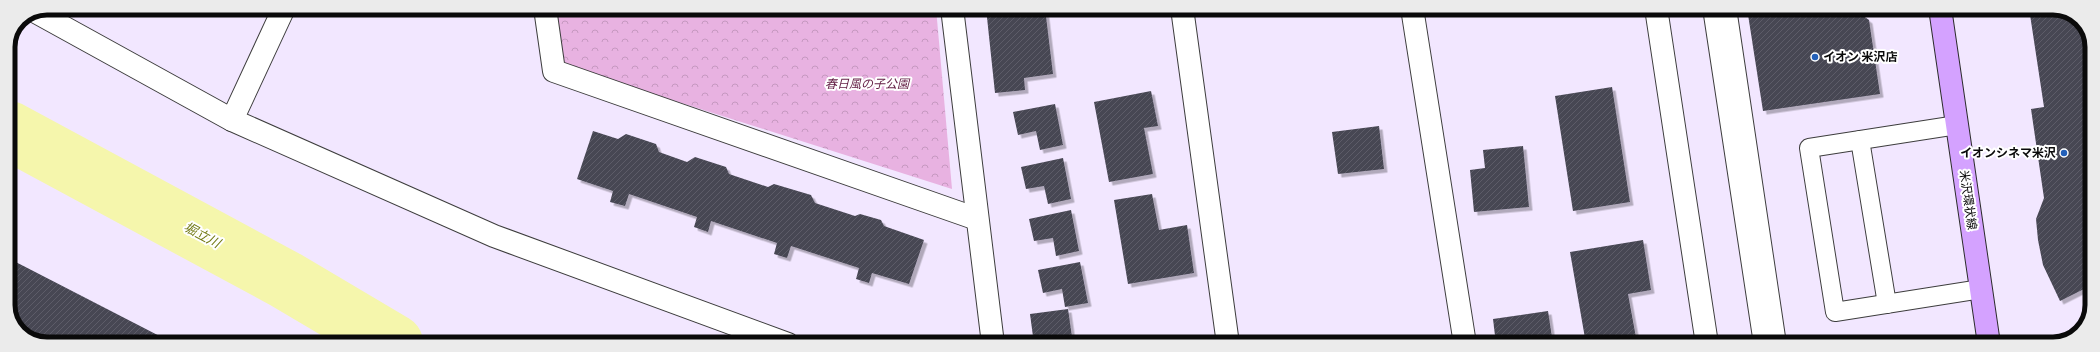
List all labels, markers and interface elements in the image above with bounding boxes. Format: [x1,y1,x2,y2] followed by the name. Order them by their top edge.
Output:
[1823,49,1898,65] place label: イオン 米沢店
[1810,52,1820,62] marker: イオン 米沢店
[825,76,911,92] park label: 春日風の子公園
[1960,145,2056,161] place label: イオンシネマ米沢
[2059,148,2069,158] marker: イオンシネマ米沢
[1956,169,1980,231] street label: 米沢環状線
[181,218,225,253] water label: 堀立川

